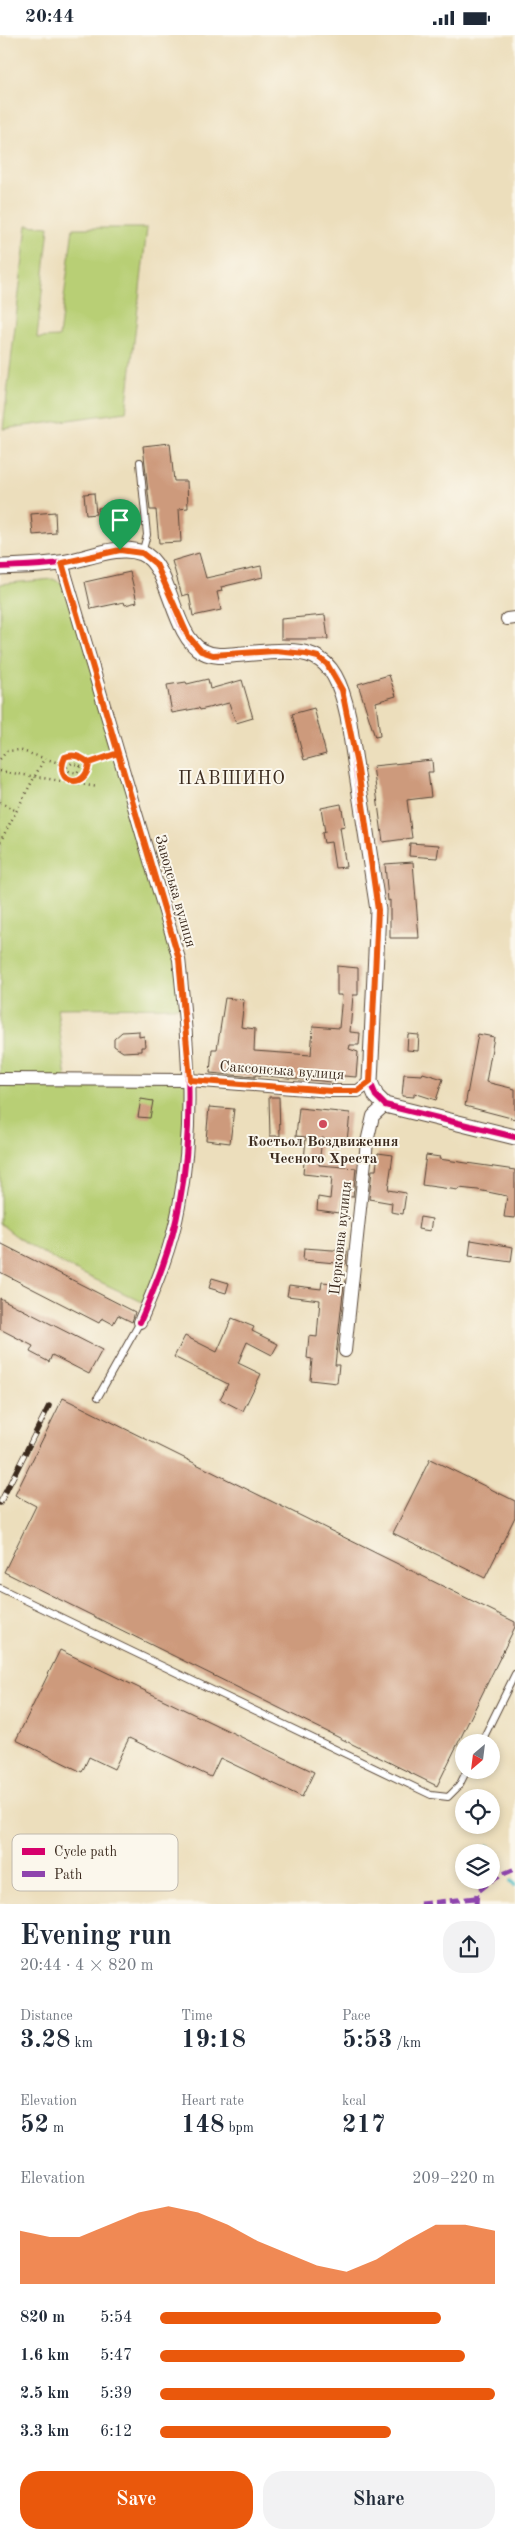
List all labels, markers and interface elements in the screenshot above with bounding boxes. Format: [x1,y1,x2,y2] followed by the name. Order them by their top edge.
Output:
[25,8,74,27] text: 20:44
[99,499,141,550] pin
[106,506,134,534] icon: arrive
[178,770,286,788] district label: ПАВШИНО
[151,833,198,950] street label: Заводська вулиця
[219,1060,345,1083] street label: Саксонська вулиця
[317,1118,329,1130] marker: Костьол Воздвиження Чесного Хреста
[248,1135,398,1167] place label: Костьол Воздвиження Чесного Хреста
[328,1180,355,1296] street label: Церковна вулиця
[455,1734,500,1779] north arrow
[455,1734,500,1889] map controls
[455,1789,500,1834] button: locate
[12,1834,178,1891] legend
[455,1844,500,1889] button: layers
[54,1845,117,1859] text: Cycle path
[54,1868,83,1882] text: Path
[443,1921,495,1973] button: share
[20,1923,172,1951] text: Evening run
[20,1958,153,1974] text: 20:44 · 4 × 820 m
[20,2009,73,2023] text: Distance
[181,2009,212,2023] text: Time
[342,2009,370,2023] text: Pace
[20,2028,71,2053] text: 3.28
[181,2028,246,2053] text: 19:18
[342,2028,393,2053] text: 5:53
[71,2036,93,2050] text: km
[393,2036,421,2050] text: /km
[20,2094,77,2108] text: Elevation
[181,2094,244,2108] text: Heart rate
[342,2094,366,2108] text: kcal
[20,2113,49,2138] text: 52
[181,2113,225,2138] text: 148
[342,2113,386,2138] text: 217
[49,2121,64,2135] text: m
[225,2121,254,2135] text: bpm
[20,2171,85,2187] text: Elevation
[412,2171,495,2187] text: 209–220 m
[20,2310,65,2326] text: 820 m
[100,2310,132,2326] text: 5:54
[20,2348,69,2364] text: 1.6 km
[100,2348,132,2364] text: 5:47
[20,2386,69,2402] text: 2.5 km
[100,2386,132,2402] text: 5:39
[20,2424,69,2440] text: 3.3 km
[100,2424,132,2440] text: 6:12
[20,2471,253,2529] button: Save
[263,2471,495,2529] button: Share

